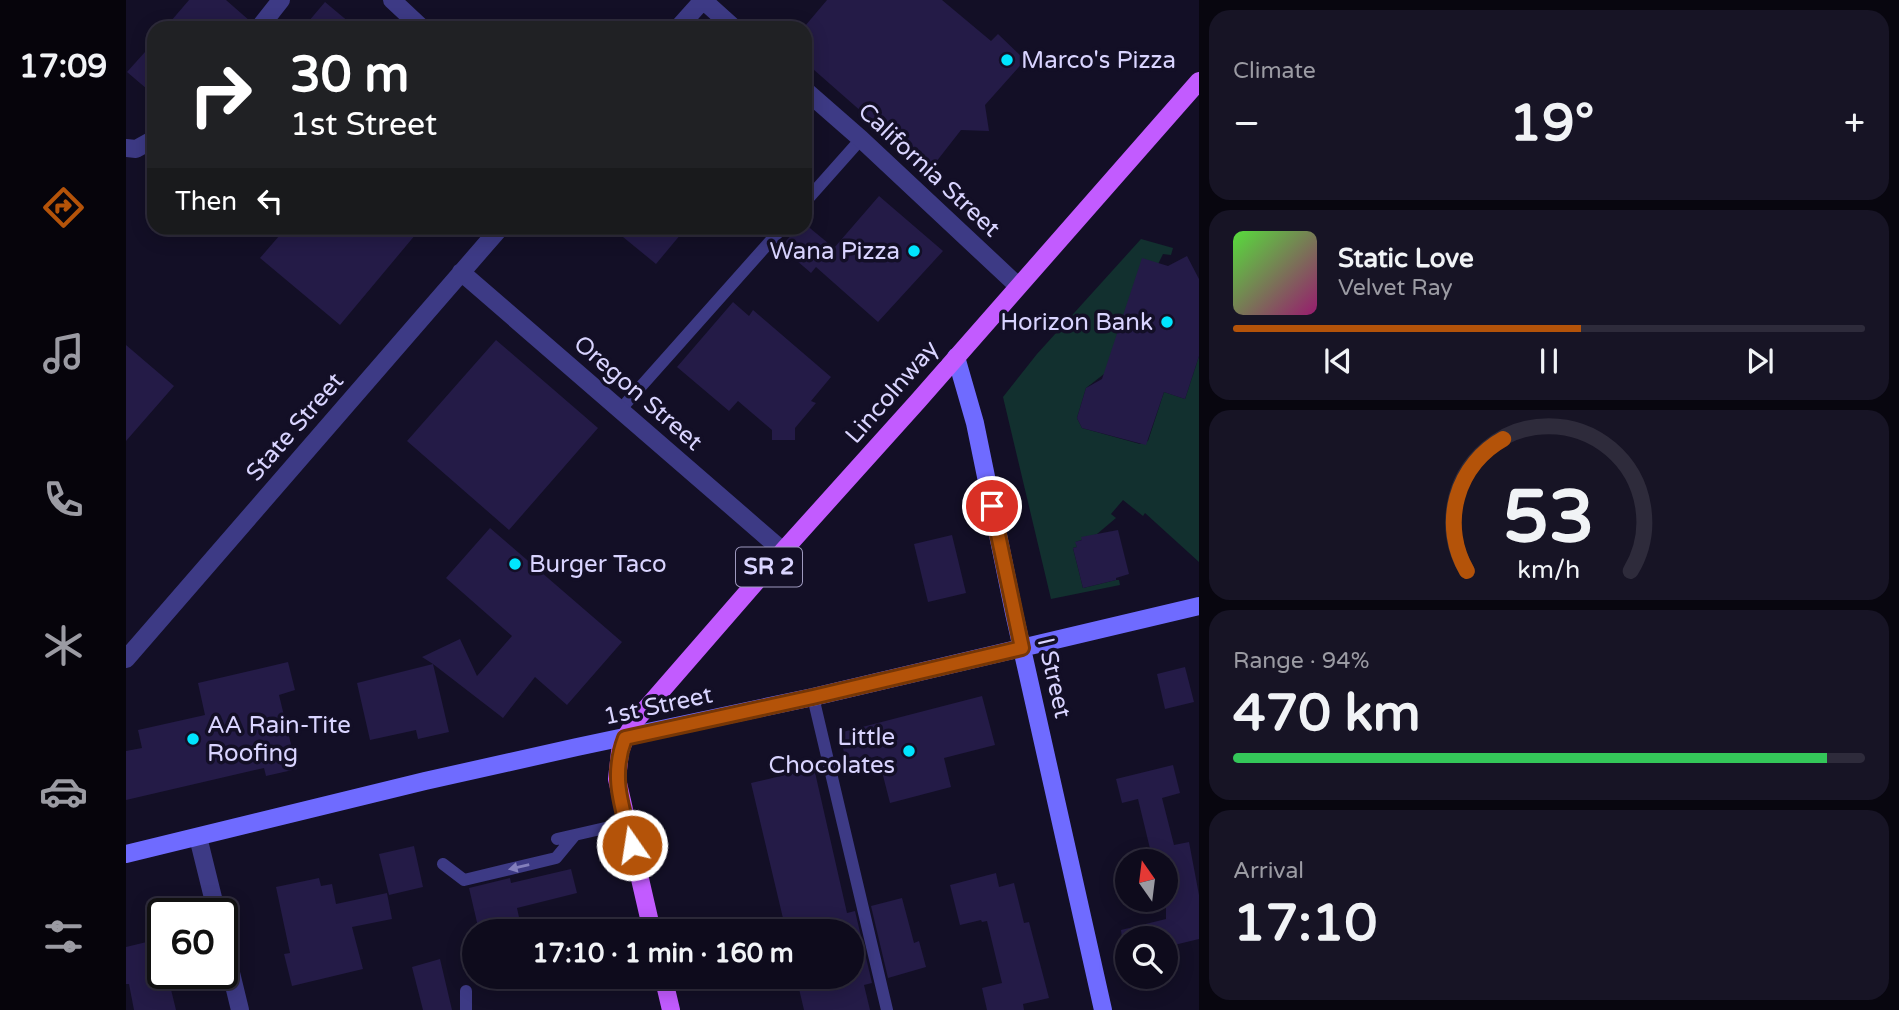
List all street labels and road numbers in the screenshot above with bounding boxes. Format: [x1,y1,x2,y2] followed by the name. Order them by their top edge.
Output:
[852,97,1006,243] street label: California Street
[568,329,708,457] street label: Oregon Street
[839,334,945,449] street label: Lincolnway
[240,367,350,487] street label: State Street
[736,548,802,586] road number: SR 2
[1031,635,1077,721] street label: I Street
[601,680,715,732] street label: 1st Street

